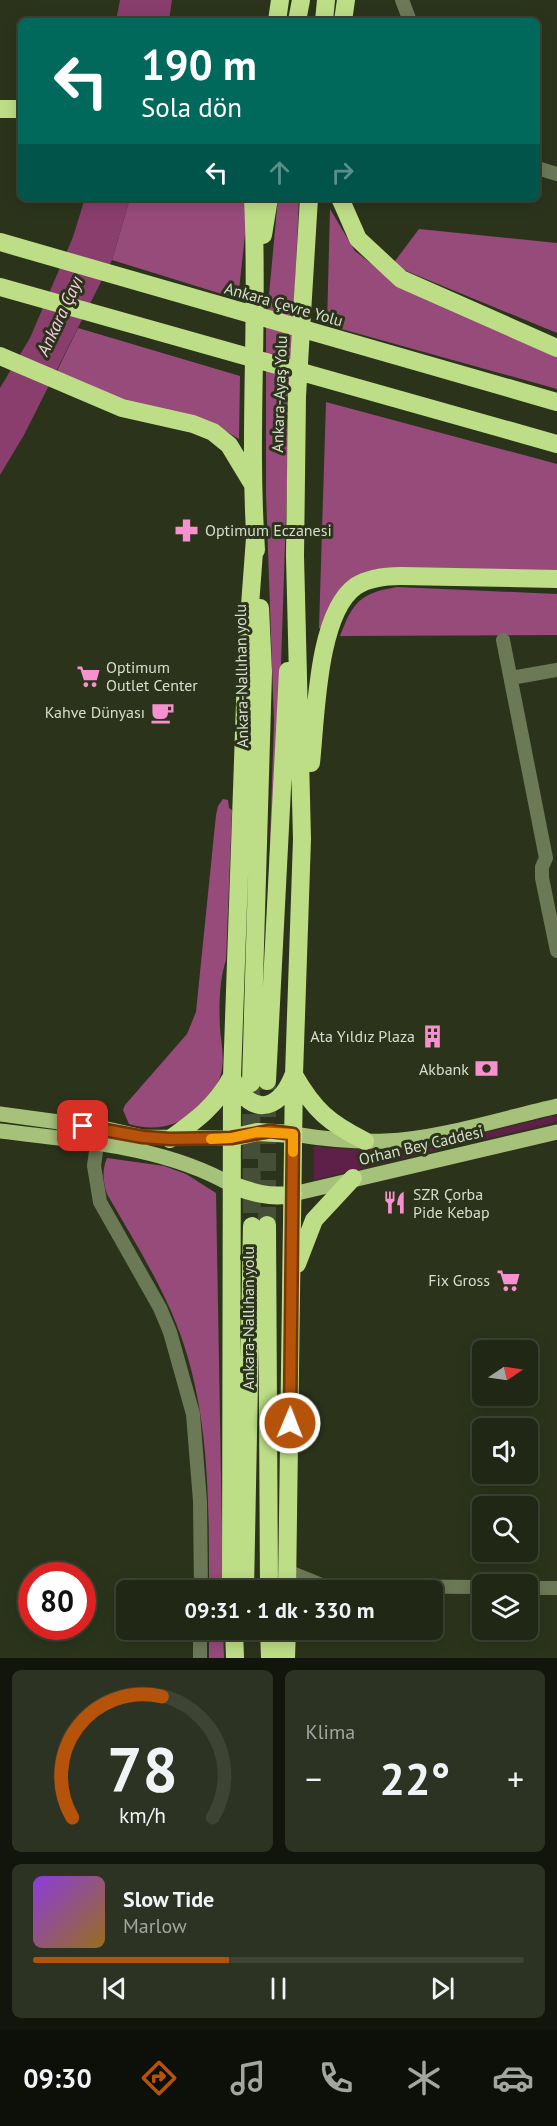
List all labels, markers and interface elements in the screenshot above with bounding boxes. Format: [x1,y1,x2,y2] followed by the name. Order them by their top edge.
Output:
[141,37,257,92] text: 190 m
[42,42,120,120] icon: left
[141,90,242,124] text: Sola dön
[200,156,233,189] icon: left
[263,156,296,189] icon: ahead
[326,156,359,189] icon: right
[31,272,88,360] water label: Ankara Çayı
[222,278,346,330] street label: Ankara Çevre Yolu
[267,335,291,453] street label: Ankara-Ayaş Yolu
[174,517,200,543] pharmacy icon: Optimum Eczanesi
[205,520,332,540] place label: Optimum Eczanesi
[230,604,252,748] street label: Ankara-Nallıhan yolu
[106,657,198,695] place label: Optimum Outlet Center
[75,663,101,689] supermarket icon: Optimum Outlet Center
[150,699,176,725] cafe icon: Kahve Dünyası
[45,702,145,722] place label: Kahve Dünyası
[420,1023,446,1049] building icon: Ata Yıldız Plaza
[310,1026,415,1046] place label: Ata Yıldız Plaza
[474,1056,500,1082] bank icon: Akbank
[419,1059,469,1079] place label: Akbank
[57,1100,108,1151] pin
[66,1109,99,1142] icon: arrive
[357,1121,485,1169] street label: Orhan Bey Caddesi
[413,1184,490,1222] place label: SZR Çorba Pide Kebap
[382,1190,408,1216] restaurant icon: SZR Çorba Pide Kebap
[238,1246,258,1390] street label: Ankara-Nallıhan yolu
[495,1267,521,1293] supermarket icon: Fix Gross
[428,1270,490,1290] place label: Fix Gross
[472,1340,538,1406] north arrow
[472,1340,538,1640] map controls
[258,1391,322,1455] position arrow
[472,1418,538,1484] button: sound
[472,1496,538,1562] button: search
[18,1562,96,1640] speed limit sign: 80
[472,1574,538,1640] button: layers
[185,1596,374,1624] text: 09:31 · 1 dk · 330 m
[306,1719,355,1745] text: Klima
[107,1728,178,1809] text: 78
[379,1749,450,1807] text: 22°
[306,1757,322,1800] text: −
[507,1757,524,1800] text: +
[119,1801,166,1829] text: km/h
[123,1885,214,1913] text: Slow Tide
[123,1913,187,1939] text: Marlow
[98,1972,131,2005] icon: previous
[262,1972,295,2005] icon: pause
[426,1972,459,2005] icon: next
[138,2057,180,2099] icon: directions
[227,2057,269,2099] icon: music
[315,2057,357,2099] icon: phone
[403,2057,445,2099] icon: climate
[492,2057,534,2099] icon: car
[23,2061,92,2095] text: 09:30

